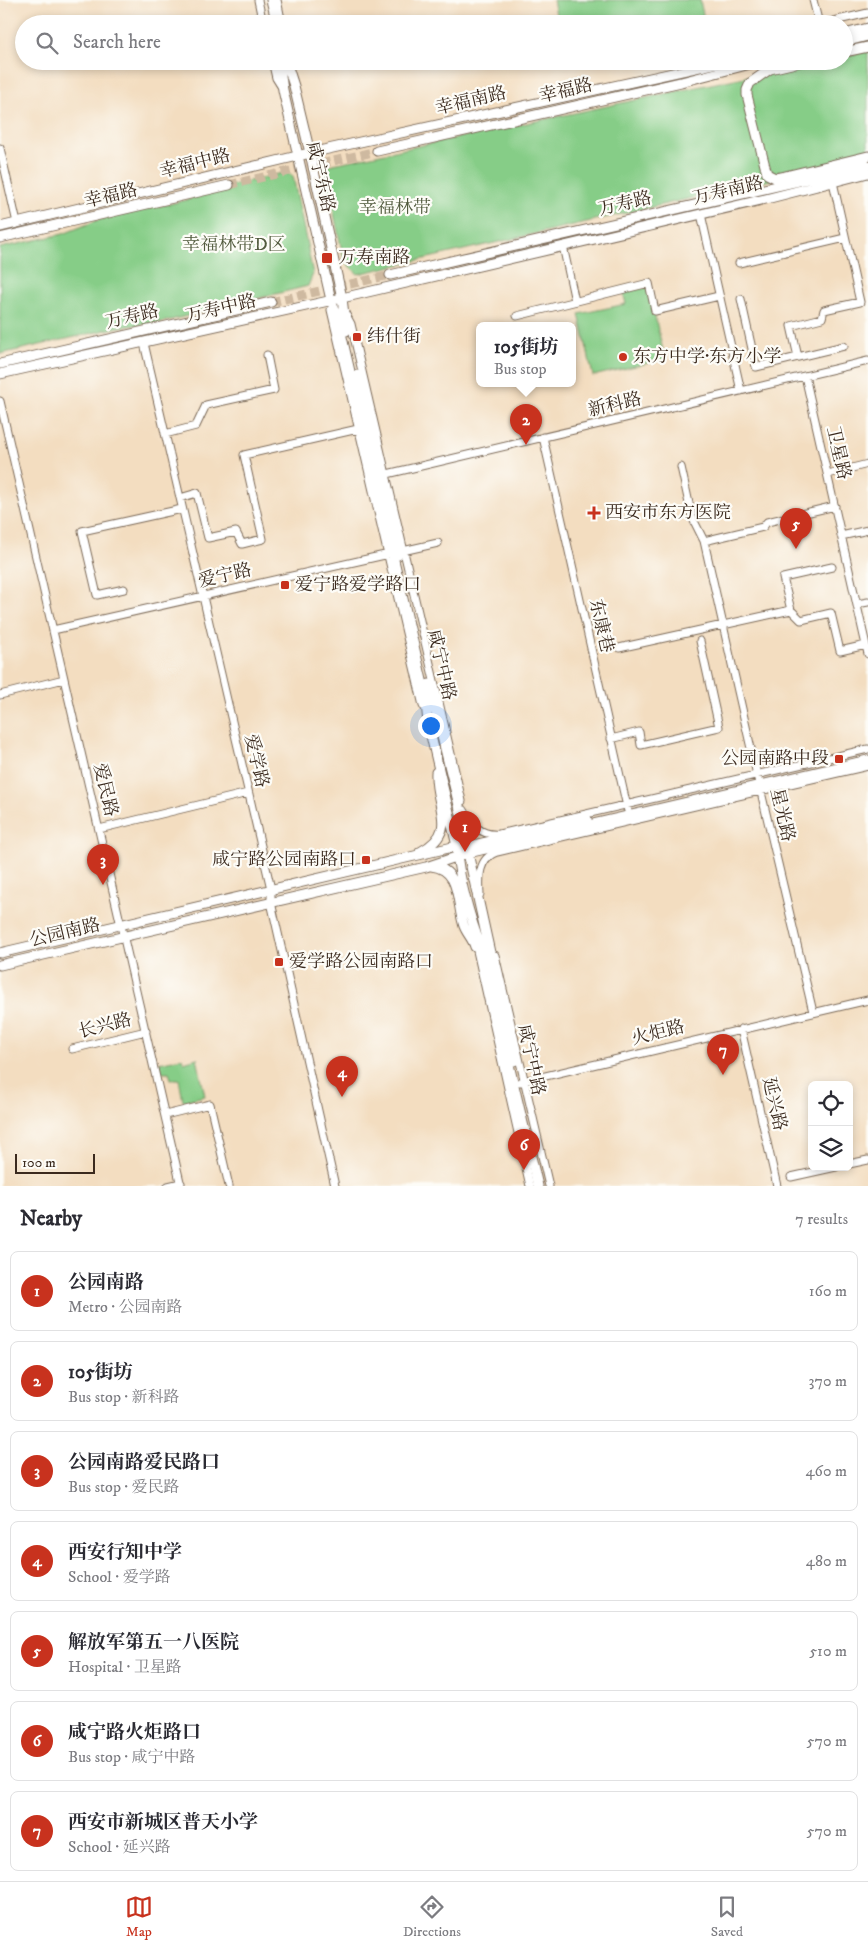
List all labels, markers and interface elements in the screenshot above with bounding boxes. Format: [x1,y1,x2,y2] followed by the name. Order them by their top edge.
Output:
[15,15,853,70] search box
[33,29,61,57] icon: search
[73,31,161,54] text: Search here
[537,74,595,108] street label: 幸福路
[433,82,509,120] street label: 幸福南路
[301,139,339,215] street label: 咸宁东路
[157,145,233,183] street label: 幸福中路
[690,172,766,210] street label: 万寿南路
[82,179,140,213] street label: 幸福路
[596,187,654,221] street label: 万寿路
[359,197,431,219] park label: 幸福林带
[182,234,286,256] park label: 幸福林带D区
[338,247,410,269] place label: 万寿南路
[320,251,334,265] marker: 万寿南路
[183,290,259,328] street label: 万寿中路
[103,300,161,334] street label: 万寿路
[476,322,576,387] popup
[367,326,421,348] place label: 纬什街
[351,331,363,343] marker: 纬什街
[494,336,558,359] text: 105街坊
[633,346,781,368] place label: 东方中学·东方小学
[617,351,629,363] marker: 东方中学·东方小学
[494,359,547,379] text: Bus stop
[586,388,644,422] street label: 新科路
[510,404,542,445] pin: 2
[821,424,855,482] street label: 卫星路
[605,502,731,524] place label: 西安市东方医院
[587,506,601,520] marker: 西安市东方医院
[780,508,812,549] pin: 5
[196,559,254,593] street label: 爱宁路
[295,574,421,596] place label: 爱宁路爱学路口
[279,579,291,591] marker: 爱宁路爱学路口
[584,597,618,655] street label: 东康巷
[422,627,460,703] street label: 咸宁中路
[418,713,444,739] your location
[239,732,273,790] street label: 爱学路
[721,748,829,770] place label: 公园南路中段
[833,753,845,765] marker: 公园南路中段
[88,761,122,819] street label: 爱民路
[765,786,799,844] street label: 星光路
[449,811,481,852] pin: 1
[87,844,119,885] pin: 3
[212,849,356,871] place label: 咸宁路公园南路口
[360,854,372,866] marker: 咸宁路公园南路口
[27,914,103,952] street label: 公园南路
[289,951,433,973] place label: 爱学路公园南路口
[273,956,285,968] marker: 爱学路公园南路口
[76,1009,134,1043] street label: 长兴路
[629,1016,687,1050] street label: 火炬路
[513,1022,549,1098] street label: 咸宁中路
[707,1034,739,1075] pin: 7
[326,1056,358,1097] pin: 4
[757,1075,791,1133] street label: 延兴路
[808,1081,853,1171] map controls
[808,1081,853,1126] button: locate
[808,1126,853,1171] button: layers
[508,1129,540,1170] pin: 6
[15,1151,95,1174] scale bar
[22,1154,56,1172] text: 100 m
[20,1206,82,1232] text: Nearby
[795,1209,848,1229] text: 7 results
[68,1271,144,1294] text: 公园南路
[34,1281,40,1301] text: 1
[809,1281,847,1301] text: 160 m
[68,1297,183,1317] text: Metro · 公园南路
[68,1361,133,1384] text: 105街坊
[33,1371,41,1391] text: 2
[809,1371,847,1391] text: 370 m
[68,1387,180,1407] text: Bus stop · 新科路
[68,1451,220,1474] text: 公园南路爱民路口
[34,1461,40,1481] text: 3
[805,1461,847,1481] text: 460 m
[68,1477,180,1497] text: Bus stop · 爱民路
[68,1541,182,1564] text: 西安行知中学
[32,1551,42,1571] text: 4
[806,1551,847,1571] text: 480 m
[68,1567,171,1587] text: School · 爱学路
[68,1631,239,1654] text: 解放军第五一八医院
[33,1641,41,1661] text: 5
[809,1641,847,1661] text: 510 m
[68,1657,182,1677] text: Hospital · 卫星路
[68,1721,201,1744] text: 咸宁路火炬路口
[33,1731,41,1751] text: 6
[807,1731,847,1751] text: 570 m
[68,1747,196,1767] text: Bus stop · 咸宁中路
[68,1811,258,1834] text: 西安市新城区普天小学
[33,1821,41,1841] text: 7
[807,1821,847,1841] text: 570 m
[68,1837,171,1857] text: School · 延兴路
[125,1893,153,1941] tab: Map
[403,1893,461,1941] tab: Directions
[711,1893,743,1941] tab: Saved

